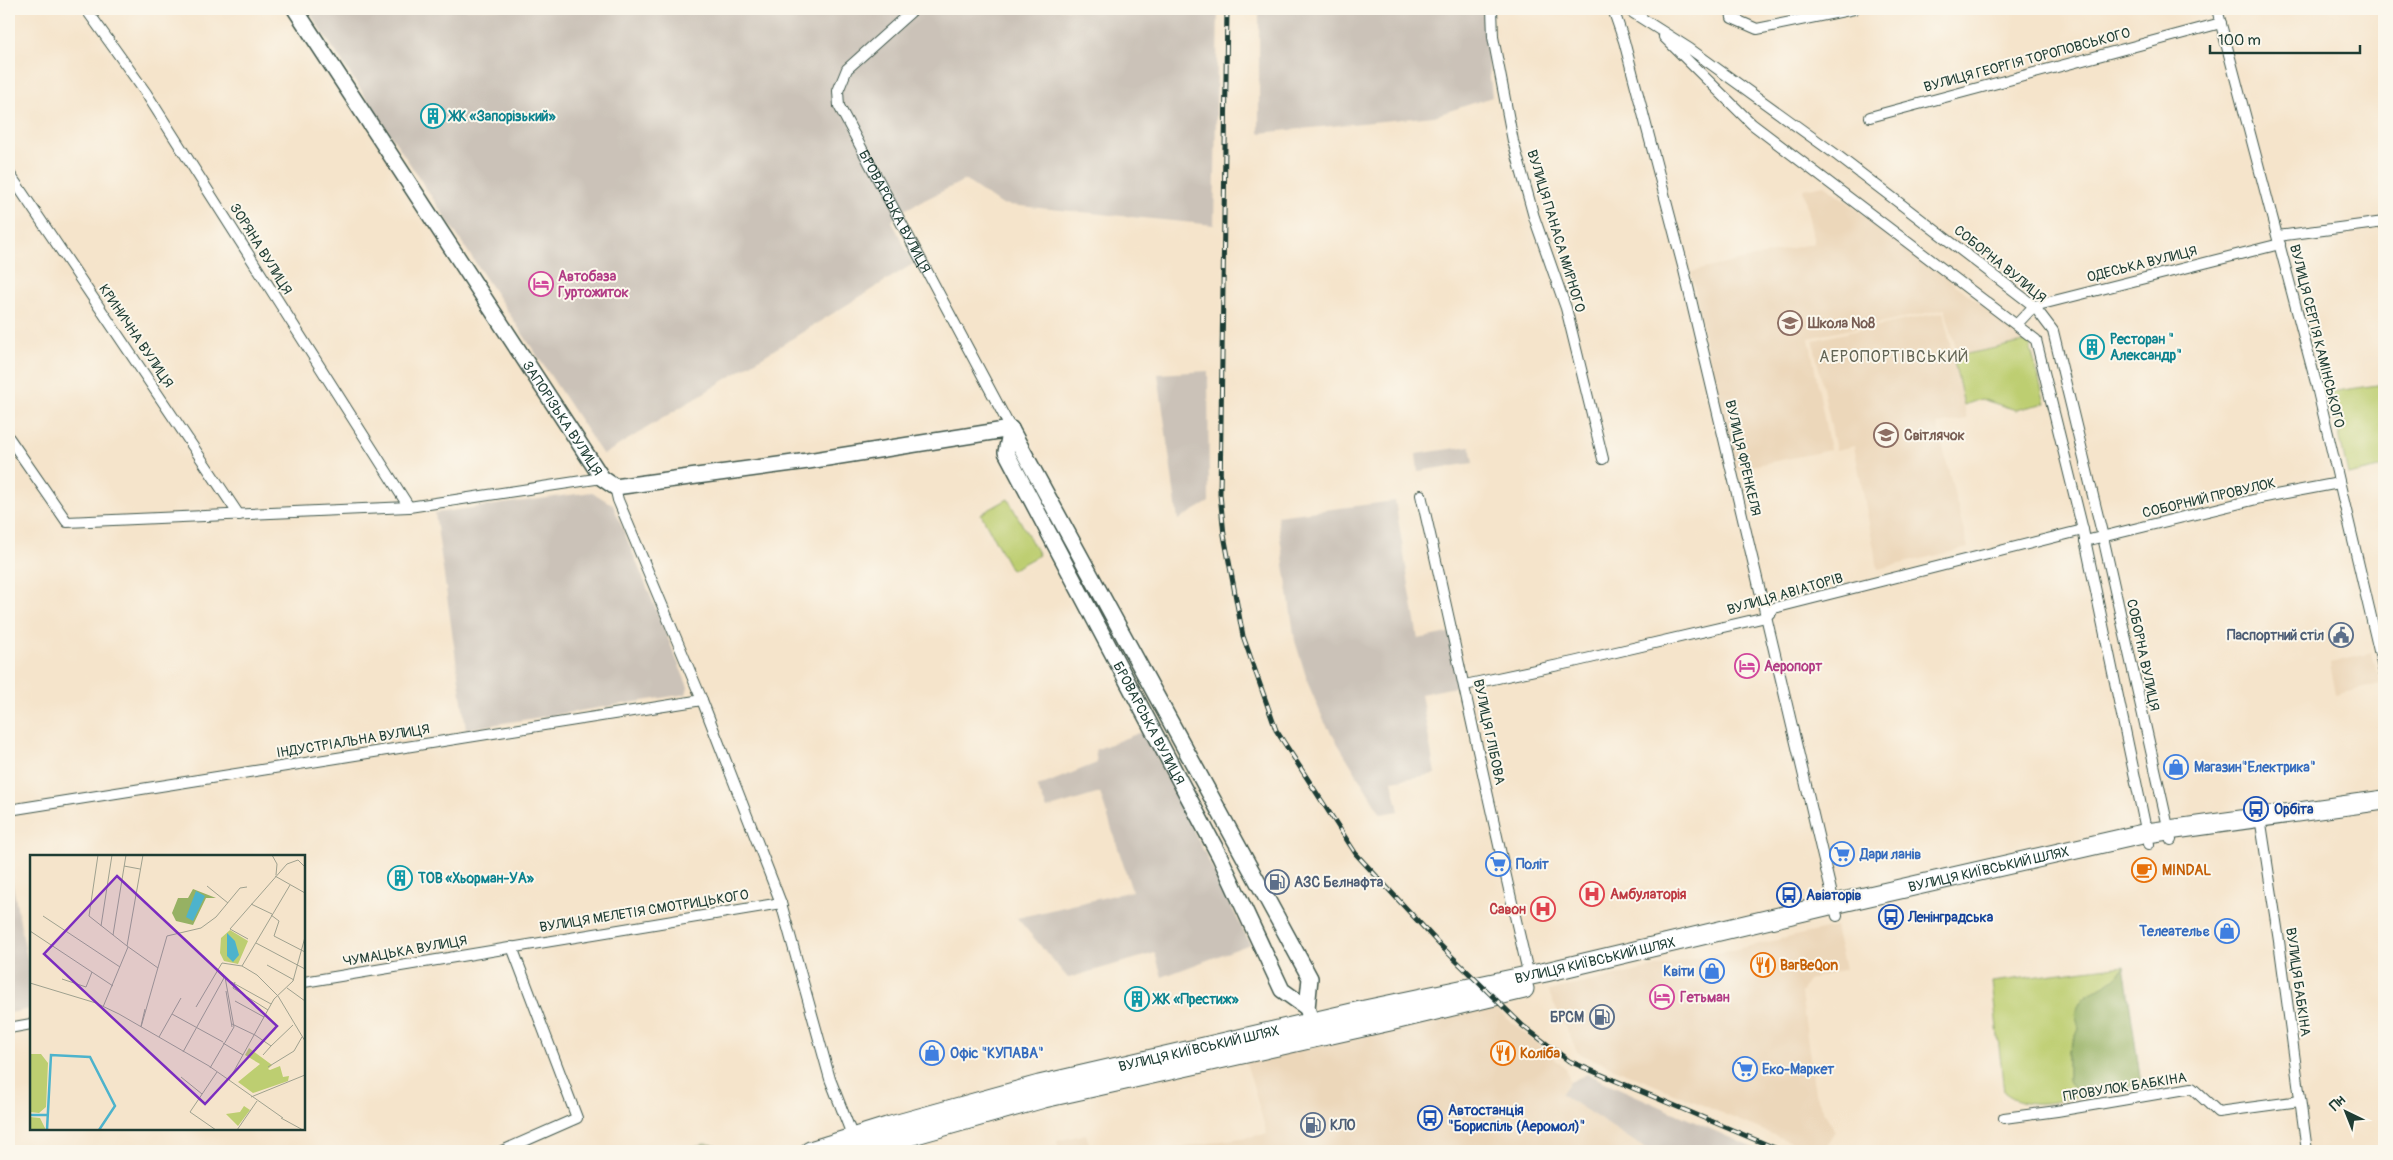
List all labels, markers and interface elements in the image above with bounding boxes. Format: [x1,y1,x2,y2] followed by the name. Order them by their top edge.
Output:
[2210,22,2360,54] scale bar
[1922,24,2132,96] street label: ВУЛИЦЯ ГЕОРГІЯ ТОРОПОВСЬКОГО
[2218,31,2261,50] text: 100 m
[420,103,446,129] building icon: ЖК «Запорізький»
[447,108,556,125] place label: ЖК «Запорізький»
[855,147,935,276] street label: БРОВАРСЬКА ВУЛИЦЯ
[1523,148,1589,314] street label: ВУЛИЦЯ ПАНАСА МИРНОГО
[226,200,296,298] street label: ЗОРЯНА ВУЛИЦЯ
[1950,222,2050,306] street label: СОБОРНА ВУЛИЦЯ
[2085,242,2199,286] street label: ОДЕСЬКА ВУЛИЦЯ
[2286,243,2348,430] street label: ВУЛИЦЯ СЕРГІЯ КАМІНСЬКОГО
[558,268,629,301] place label: Автобаза Гуртожиток
[528,271,554,297] hotel icon: Автобаза Гуртожиток
[95,281,177,391] street label: КРИНИЧНА ВУЛИЦЯ
[1777,310,1803,336] school or university icon: Школа №8
[1807,315,1875,332] place label: Школа №8
[2110,331,2182,364] place label: Ресторан " Александр"
[2079,334,2105,360] building icon: Ресторан " Александр"
[1819,347,1969,367] district label: АЕРОПОРТІВСЬКИЙ
[519,357,607,479] street label: ЗАПОРІЗЬКА ВУЛИЦЯ
[1721,398,1765,518] street label: ВУЛИЦЯ ФРЕНКЕЛЯ
[1873,422,1899,448] school or university icon: Світлячок
[1904,427,1965,444] place label: Світлячок
[2141,474,2277,522] street label: СОБОРНИЙ ПРОВУЛОК
[1725,569,1845,619] street label: ВУЛИЦЯ АВІАТОРІВ
[2123,598,2163,712] street label: СОБОРНА ВУЛИЦЯ
[2328,622,2354,648] public building icon: Паспортний стіл
[2227,627,2324,644] place label: Паспортний стіл
[1734,653,1760,679] hotel icon: Аеропорт
[1764,658,1823,675] place label: Аеропорт
[1110,659,1189,787] street label: БРОВАРСЬКА ВУЛИЦЯ
[1470,678,1508,786] street label: ВУЛИЦЯ ГЛІБОВА
[275,720,431,762] street label: ІНДУСТРІАЛЬНА ВУЛИЦЯ
[2163,754,2189,780] shop icon: Магазин"Електрика"
[2194,759,2316,776] place label: Магазин"Електрика"
[2243,796,2269,822] bus stop icon: Орбіта
[2274,801,2314,818] place label: Орбіта
[1829,841,1855,867] supermarket icon: Дари ланів
[1906,842,2071,895] street label: ВУЛИЦЯ КИЇВСЬКИЙ ШЛЯХ
[1859,846,1921,863] place label: Дари ланів
[1485,851,1511,877] supermarket icon: Політ
[30,855,305,1130] inset map
[1516,856,1550,873] place label: Політ
[2131,857,2157,883] cafe icon: MINDAL
[2162,862,2211,879] place label: MINDAL
[387,865,413,891] building icon: ТОВ «Хьорман-УА»
[1264,869,1290,895] fuel station icon: АЗС Бєлнафта
[417,870,535,887] place label: ТОВ «Хьорман-УА»
[1294,874,1384,891] place label: АЗС Бєлнафта
[1579,881,1605,907] hospital icon: Амбулаторія
[1776,882,1802,908] bus stop icon: Авіаторів
[538,886,750,936] street label: ВУЛИЦЯ МЕЛЕТІЯ СМОТРИЦЬКОГО
[1610,886,1687,903] place label: Амбулаторія
[1806,887,1862,904] place label: Авіаторів
[1530,896,1556,922] hospital icon: Савон
[1489,901,1526,918] place label: Савон
[1878,904,1904,930] bus stop icon: Ленінградська
[1907,909,1994,926] place label: Ленінградська
[2214,918,2240,944] shop icon: Телеательє
[2138,923,2210,940] place label: Телеательє
[2282,926,2314,1038] street label: ВУЛИЦЯ БАБКІНА
[342,932,468,970] street label: ЧУМАЦЬКА ВУЛИЦЯ
[1513,933,1677,987] street label: ВУЛИЦЯ КИЇВСЬКИЙ ШЛЯХ
[1750,952,1776,978] restaurant icon: BarBeQon
[1780,957,1838,974] place label: BarBeQon
[1699,958,1725,984] shop icon: Квіти
[1663,963,1695,980] place label: Квіти
[1649,984,1675,1010] hotel icon: Гетьман
[1124,986,1150,1012] building icon: ЖК «Престиж»
[1680,989,1730,1006] place label: Гетьман
[1151,991,1239,1008] place label: ЖК «Престиж»
[1589,1004,1615,1030] fuel station icon: БРСМ
[1550,1009,1584,1026] place label: БРСМ
[1117,1022,1281,1075] street label: ВУЛИЦЯ КИЇВСЬКИЙ ШЛЯХ
[919,1040,945,1066] shop icon: Офіс "КУПАВА"
[1490,1040,1516,1066] restaurant icon: Коліба
[950,1045,1044,1062] place label: Офіс "КУПАВА"
[1520,1045,1560,1062] place label: Коліба
[1732,1056,1758,1082] supermarket icon: Еко-Маркет
[1762,1061,1835,1078] place label: Еко-Маркет
[2062,1069,2188,1105] street label: ПРОВУЛОК БАБКІНА
[2320,1088,2370,1138] north arrow
[2326,1091,2349,1114] text: Пн
[1448,1102,1585,1135] place label: Автостанція "Бориспіль (Аеромол)"
[1417,1105,1443,1131] bus stop icon: Автостанція "Бориспіль (Аеромол)"
[1300,1112,1326,1138] fuel station icon: КЛО
[1330,1117,1355,1134] place label: КЛО

